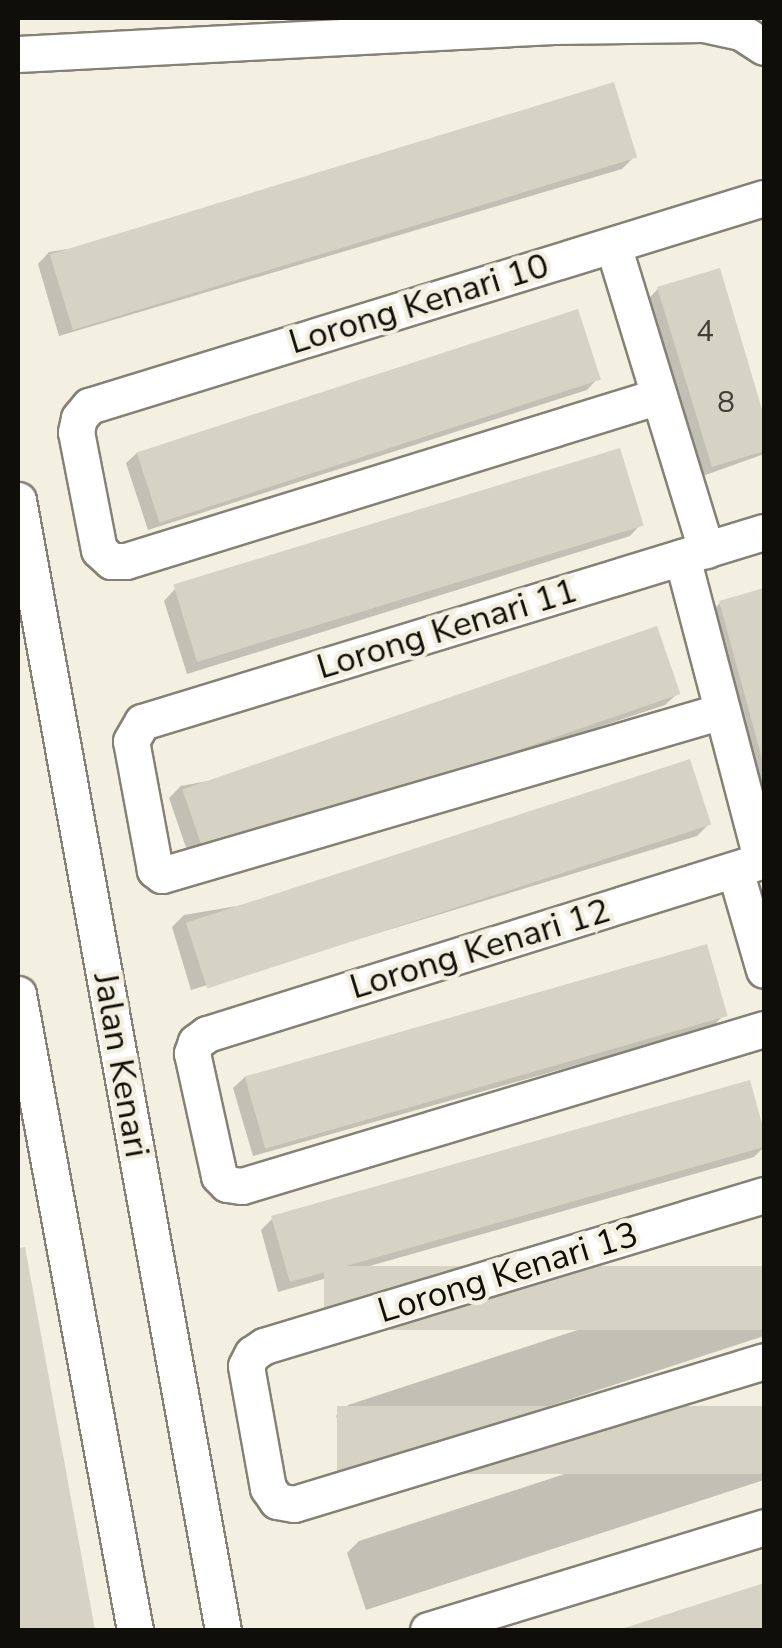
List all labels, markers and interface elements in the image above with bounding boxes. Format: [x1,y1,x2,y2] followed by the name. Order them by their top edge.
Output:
[284,245,554,363] street label: Lorong Kenari 10
[696,314,714,350] house number: 4
[717,385,735,421] house number: 8
[312,570,582,688] street label: Lorong Kenari 11
[345,890,615,1008] street label: Lorong Kenari 12
[84,969,158,1161] street label: Jalan Kenari
[373,1214,643,1332] street label: Lorong Kenari 13

